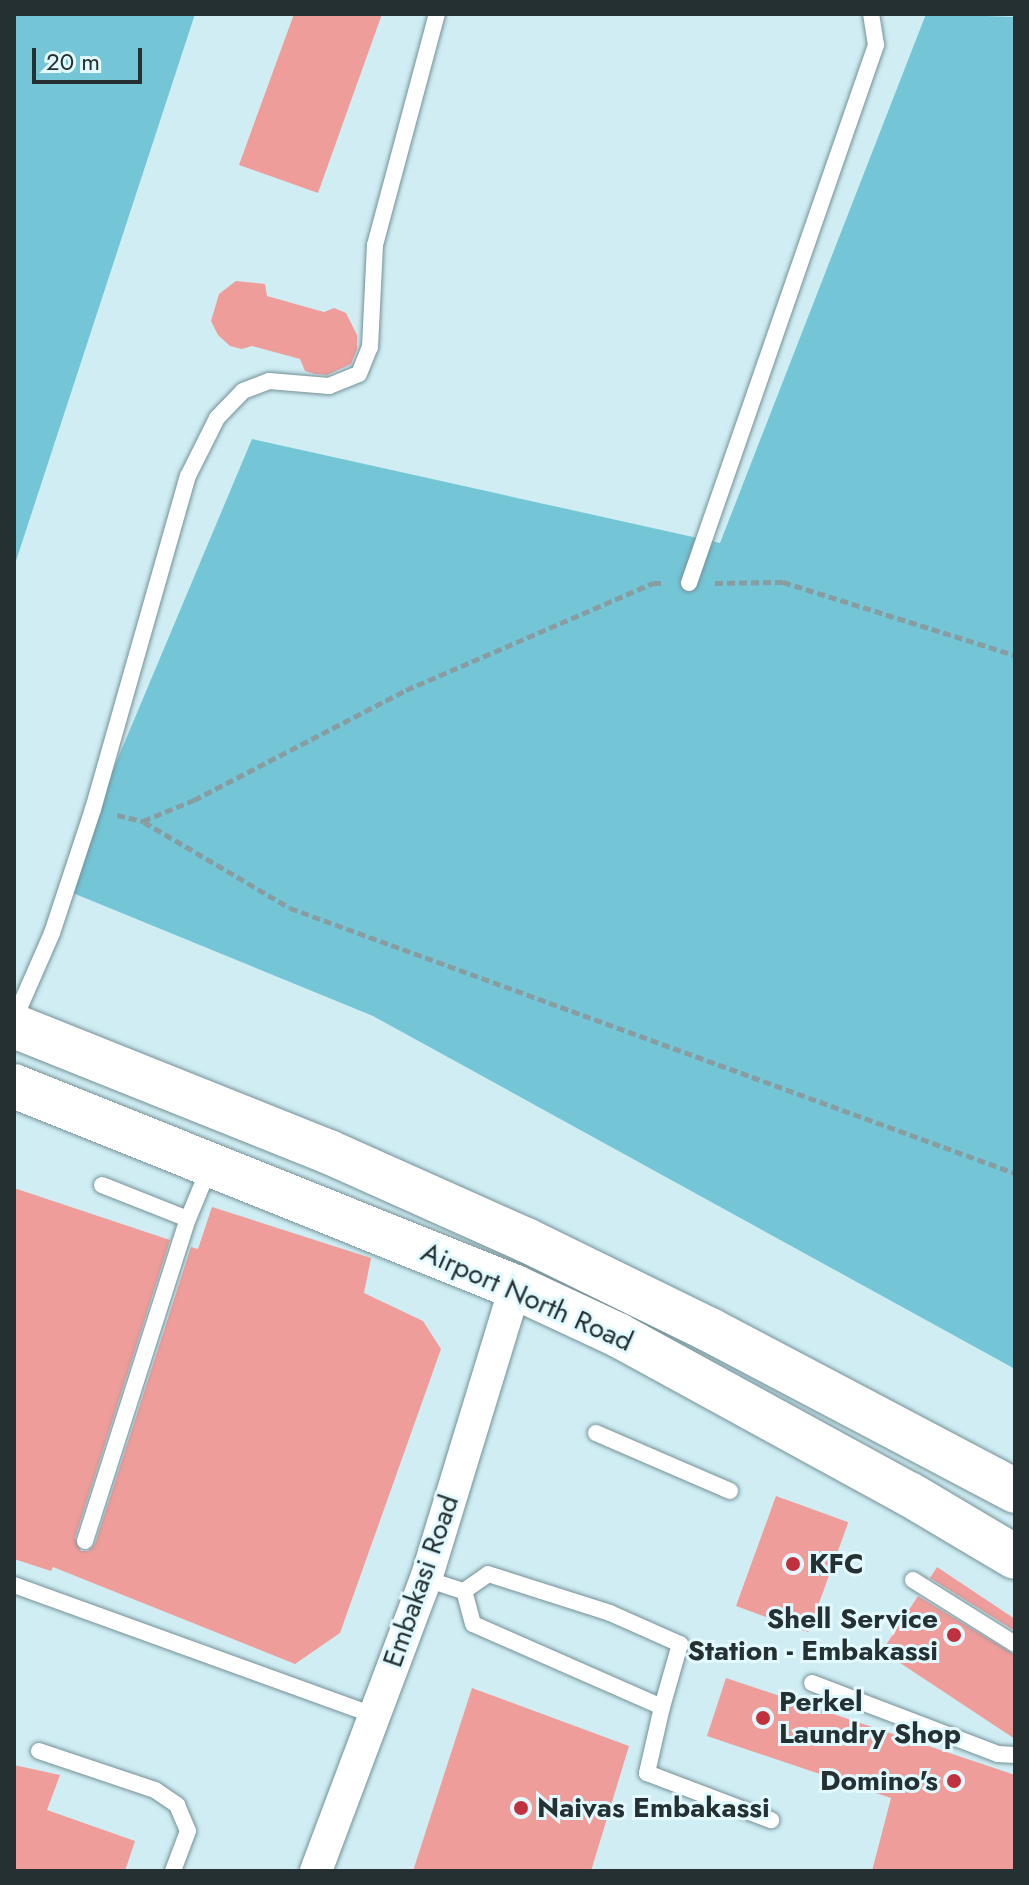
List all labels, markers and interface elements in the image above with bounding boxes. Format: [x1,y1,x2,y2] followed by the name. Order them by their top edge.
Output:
[36,32,146,82] scale bar
[46,44,100,79] text: 20 m
[416,1235,638,1359] street label: Airport North Road
[376,1491,466,1671] street label: Embakasi Road
[809,1547,864,1581] place label: KFC
[784,1555,802,1573] marker: KFC
[688,1602,938,1668] place label: Shell Service Station - Embakassi
[945,1626,963,1644] marker: Shell Service Station - Embakassi
[779,1685,961,1751] place label: Perkel Laundry Shop
[754,1709,772,1727] marker: Perkel Laundry Shop
[820,1764,938,1798] place label: Domino's
[945,1772,963,1790] marker: Domino's
[537,1791,770,1825] place label: Naivas Embakassi
[512,1799,530,1817] marker: Naivas Embakassi

